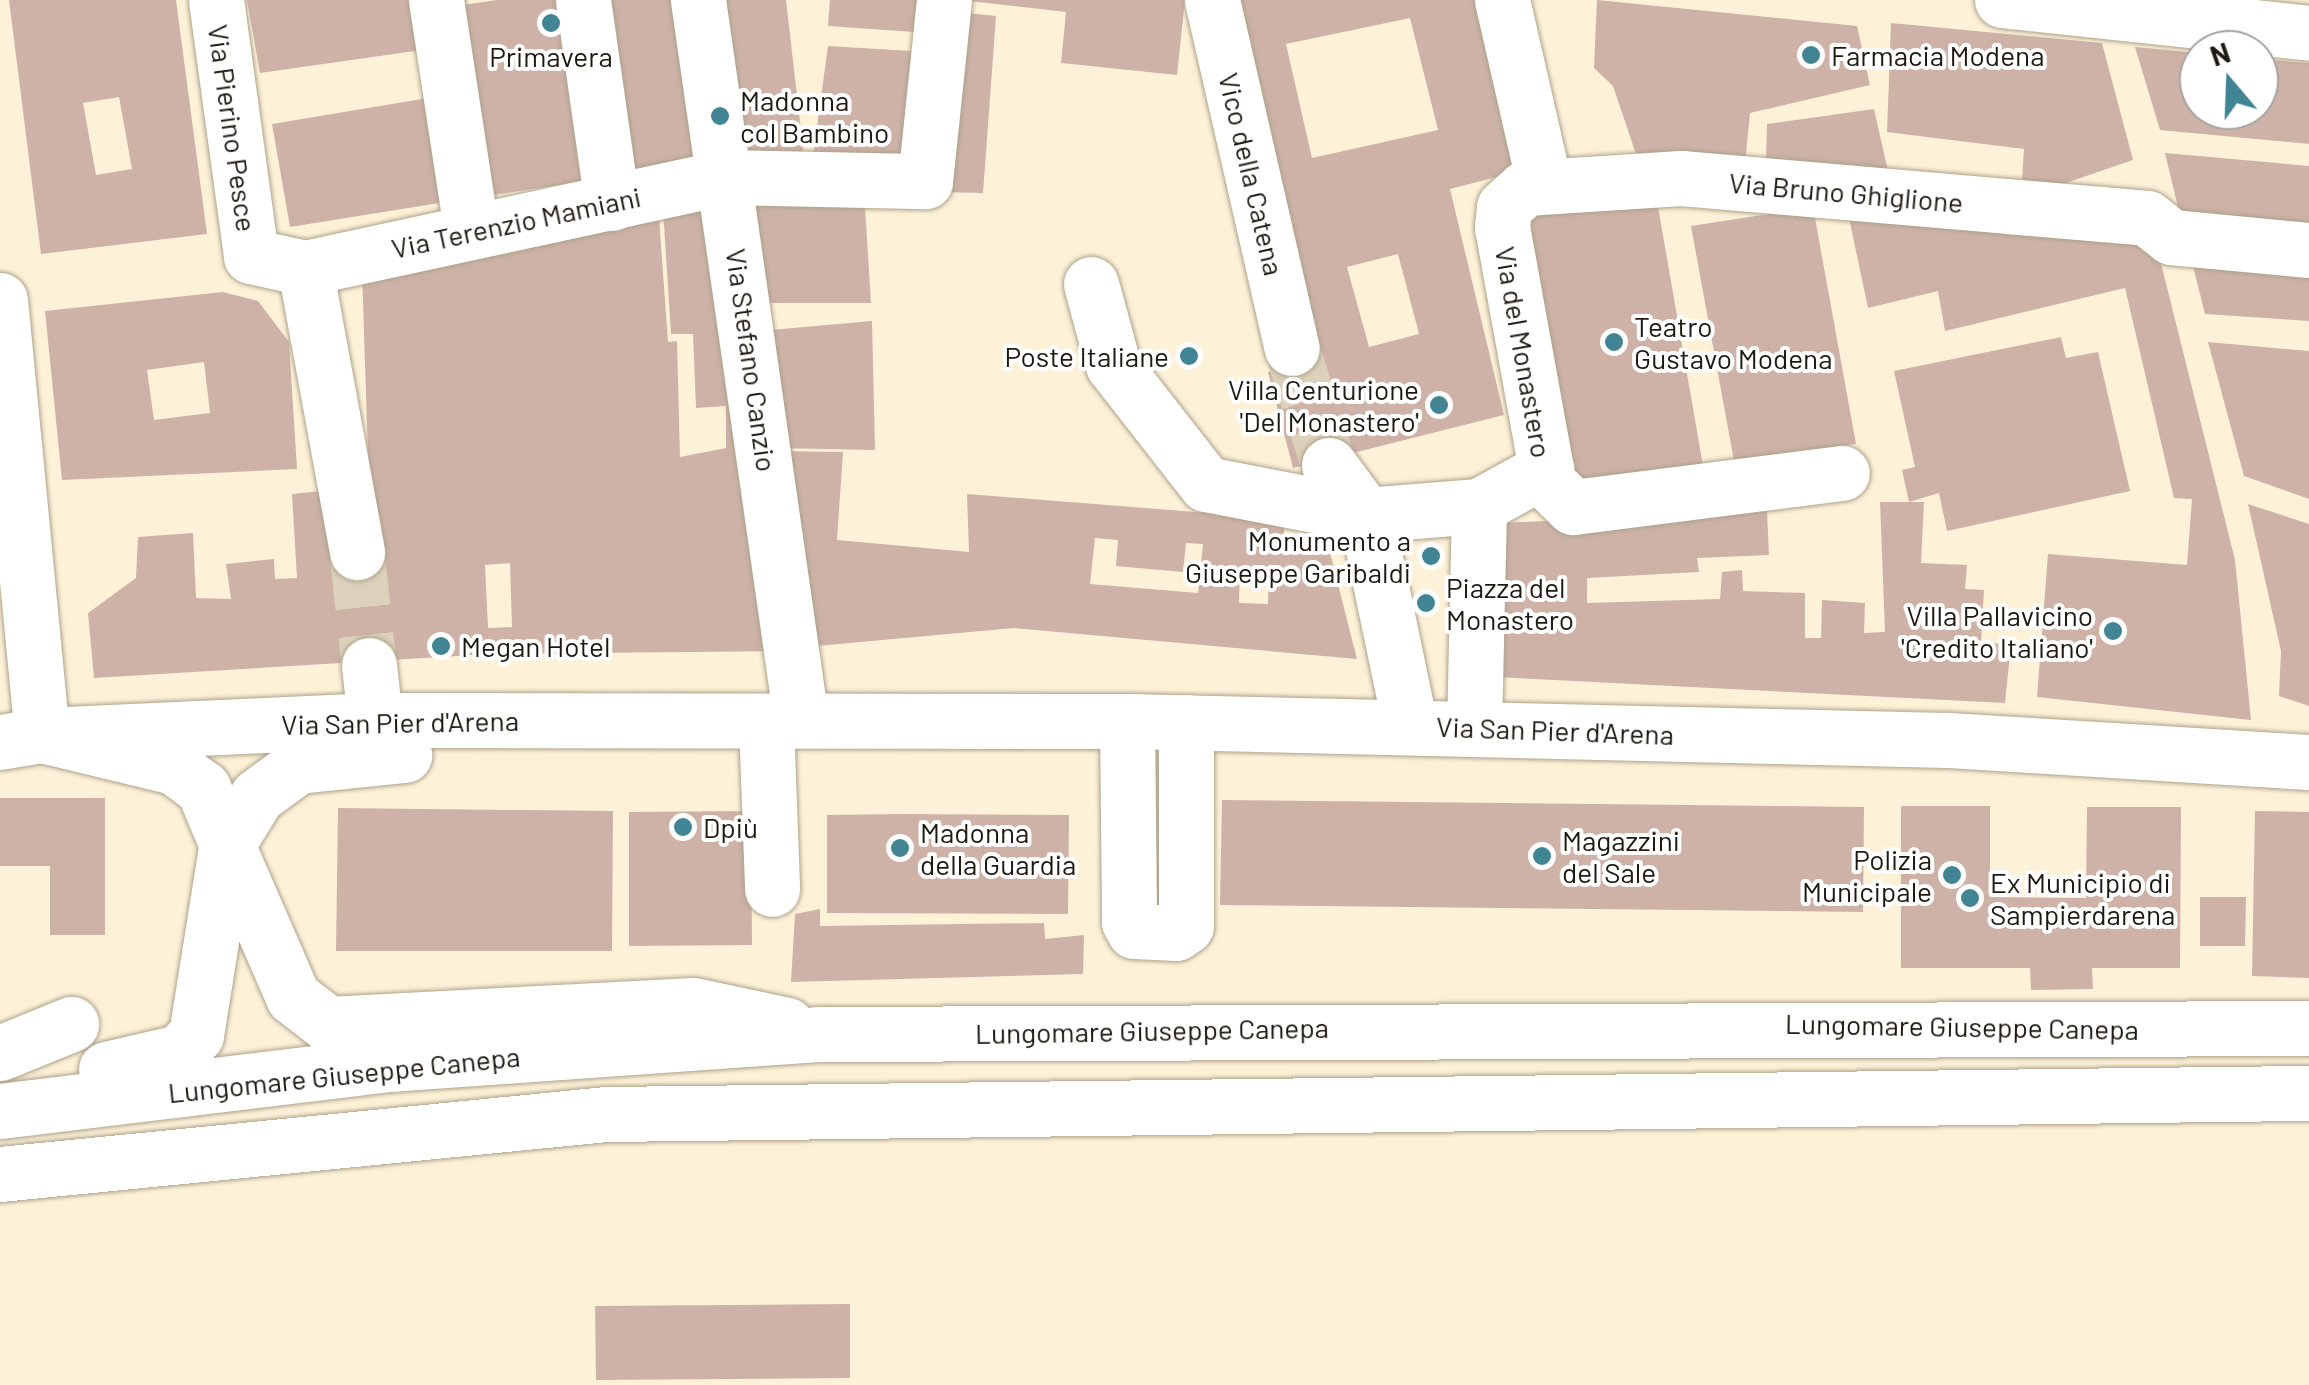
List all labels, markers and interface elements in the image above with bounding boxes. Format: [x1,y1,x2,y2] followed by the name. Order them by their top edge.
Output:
[540,12,562,34] marker: Primavera
[202,22,264,234] street label: Via Pierino Pesce
[2179,30,2279,130] north arrow
[2206,34,2234,73] text: N
[1831,38,2044,72] place label: Farmacia Modena
[489,39,613,73] place label: Primavera
[1800,44,1822,66] marker: Farmacia Modena
[1212,69,1292,279] street label: Vico della Catena
[740,83,889,149] place label: Madonna col Bambino
[709,105,731,127] marker: Madonna col Bambino
[1727,165,1965,219] street label: Via Bruno Ghiglione
[388,179,644,265] street label: Via Terenzio Mamiani
[1489,244,1559,460] street label: Via del Monastero
[720,246,784,474] street label: Via Stefano Canzio
[1634,309,1833,375] place label: Teatro Gustavo Modena
[1603,331,1625,353] marker: Teatro Gustavo Modena
[1004,339,1169,373] place label: Poste Italiane
[1178,345,1200,367] marker: Poste Italiane
[1228,372,1419,438] place label: Villa Centurione 'Del Monastero'
[1428,394,1450,416] marker: Villa Centurione 'Del Monastero'
[1185,523,1411,589] place label: Monumento a Giuseppe Garibaldi
[1420,545,1442,567] marker: Monumento a Giuseppe Garibaldi
[1446,570,1574,636] place label: Piazza del Monastero
[1415,592,1437,614] marker: Piazza del Monastero
[1901,598,2093,664] place label: Villa Pallavicino 'Credito Italiano'
[2102,620,2124,642] marker: Villa Pallavicino 'Credito Italiano'
[461,629,610,663] place label: Megan Hotel
[430,635,452,657] marker: Megan Hotel
[281,703,519,741] street label: Via San Pier d'Arena
[1436,709,1674,751] street label: Via San Pier d'Arena
[703,810,758,844] place label: Dpiù
[920,815,1076,881] place label: Madonna della Guardia
[672,816,694,838] marker: Dpiù
[1562,823,1680,889] place label: Magazzini del Sale
[889,837,911,859] marker: Madonna della Guardia
[1802,842,1932,908] place label: Polizia Municipale
[1531,845,1553,867] marker: Magazzini del Sale
[1941,864,1963,886] marker: Polizia Municipale
[1990,865,2175,931] place label: Ex Municipio di Sampierdarena
[1959,887,1981,909] marker: Ex Municipio di Sampierdarena
[1785,1006,2139,1046] street label: Lungomare Giuseppe Canepa
[975,1010,1329,1050] street label: Lungomare Giuseppe Canepa
[166,1039,522,1109] street label: Lungomare Giuseppe Canepa

